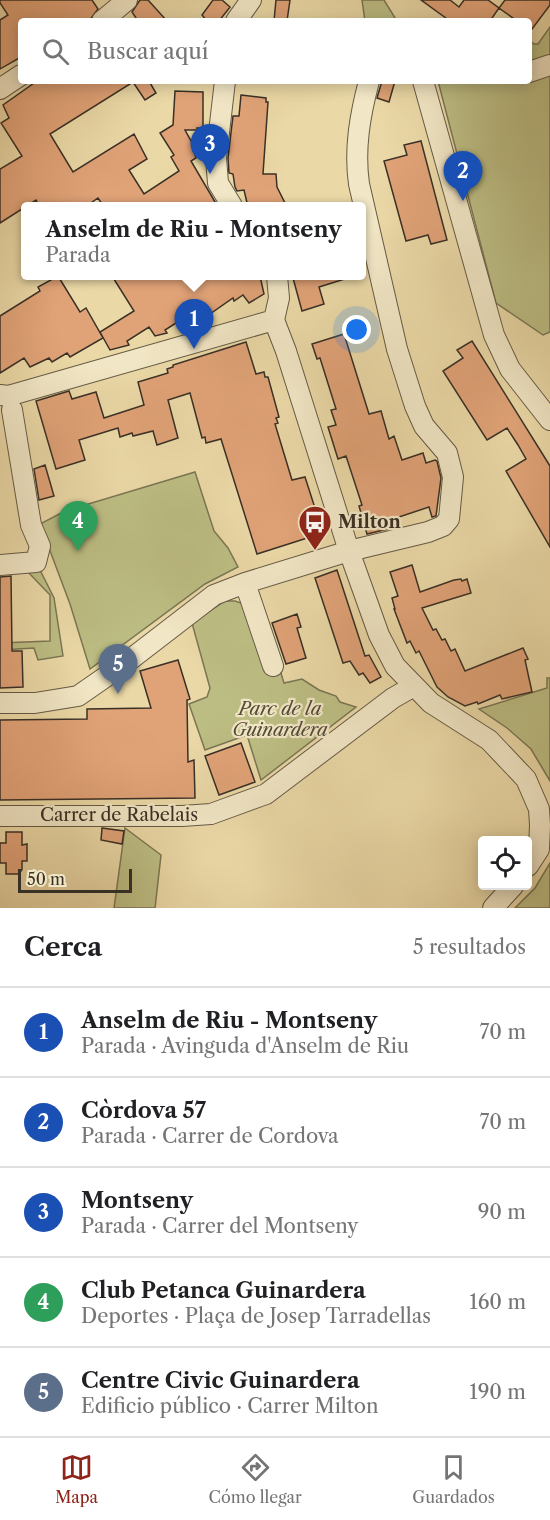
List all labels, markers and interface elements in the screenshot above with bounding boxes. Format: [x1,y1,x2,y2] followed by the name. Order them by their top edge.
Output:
[18,18,532,84] search box
[39,35,72,68] icon: search
[87,38,209,65] text: Buscar aquí
[190,124,230,174] pin: 3
[444,152,482,201] pin: 2
[21,202,366,280] popup
[45,216,342,243] text: Anselm de Riu - Montseny
[45,243,111,267] text: Parada
[174,300,214,349] pin: 1
[342,315,371,344] your location
[58,502,98,551] pin: 4
[297,504,333,551] bus stop icon: Milton
[338,511,402,533] place label: Milton
[98,644,138,694] pin: 5
[232,698,328,741] park label: Parc de la Guinardera
[40,804,198,826] street label: Carrer de Rabelais
[478,836,532,890] map controls
[478,836,532,890] button: locate
[18,866,132,894] scale bar
[27,869,65,889] text: 50 m
[24,931,102,963] text: Cerca
[413,935,526,959] text: 5 resultados
[81,1007,377,1034] text: Anselm de Riu - Montseny
[39,1020,48,1044] text: 1
[480,1020,526,1044] text: 70 m
[81,1034,409,1058] text: Parada · Avinguda d'Anselm de Riu
[81,1097,206,1124] text: Còrdova 57
[38,1110,49,1134] text: 2
[480,1110,526,1134] text: 70 m
[81,1124,338,1148] text: Parada · Carrer de Cordova
[81,1187,193,1214] text: Montseny
[38,1200,49,1224] text: 3
[478,1200,526,1224] text: 90 m
[81,1214,359,1238] text: Parada · Carrer del Montseny
[81,1277,366,1304] text: Club Petanca Guinardera
[38,1290,49,1314] text: 4
[469,1290,526,1314] text: 160 m
[81,1304,431,1328] text: Deportes · Plaça de Josep Tarradellas
[81,1367,360,1394] text: Centre Civic Guinardera
[38,1380,49,1404] text: 5
[469,1380,526,1404] text: 190 m
[81,1394,379,1418] text: Edificio público · Carrer Milton
[55,1451,98,1507] tab: Mapa
[209,1451,302,1507] tab: Cómo llegar
[412,1451,495,1507] tab: Guardados

